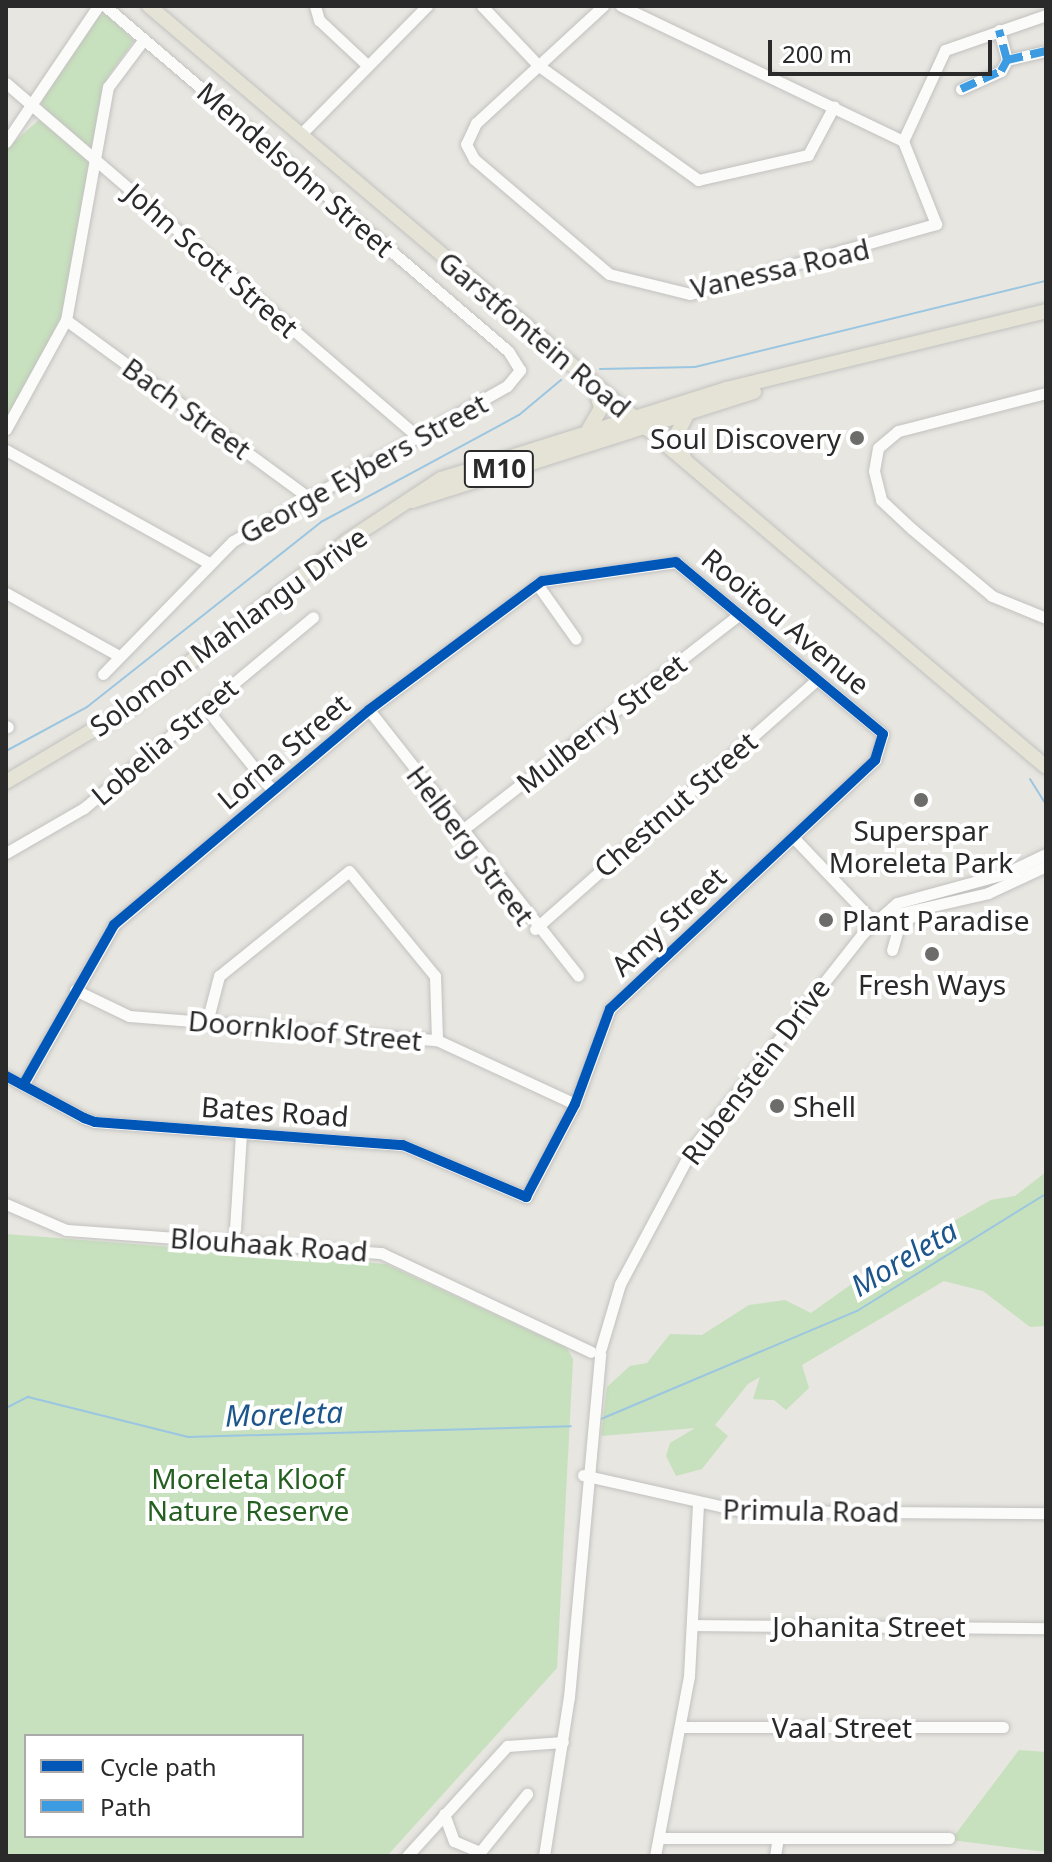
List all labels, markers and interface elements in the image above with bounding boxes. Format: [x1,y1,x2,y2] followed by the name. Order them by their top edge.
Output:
[772,24,996,74] scale bar
[782,37,852,70] text: 200 m
[191,75,401,263] street label: Mendelsohn Street
[119,176,305,344] street label: John Scott Street
[687,231,873,305] street label: Vanessa Road
[432,244,638,424] street label: Garstfontein Road
[116,350,258,466] street label: Bach Street
[233,386,493,550] street label: George Eybers Street
[650,421,841,455] place label: Soul Discovery
[848,429,866,447] marker: Soul Discovery
[463,447,535,491] road number: M10
[83,519,373,743] street label: Solomon Mahlangu Drive
[695,541,877,701] street label: Rooitou Avenue
[510,646,692,800] street label: Mulberry Street
[84,670,244,812] street label: Lobelia Street
[210,686,356,816] street label: Lorna Street
[587,724,763,884] street label: Chestnut Street
[400,759,542,931] street label: Helberg Street
[912,791,930,809] marker: Superspar Moreleta Park
[829,813,1013,879] place label: Superspar Moreleta Park
[604,860,732,982] street label: Amy Street
[842,903,1030,937] place label: Plant Paradise
[817,911,835,929] marker: Plant Paradise
[923,945,941,963] marker: Fresh Ways
[858,967,1006,1001] place label: Fresh Ways
[674,971,836,1171] street label: Rubenstein Drive
[187,1003,423,1057] street label: Doornkloof Street
[200,1089,350,1133] street label: Bates Road
[793,1089,856,1123] place label: Shell
[768,1097,786,1115] marker: Shell
[844,1212,964,1304] water label: Moreleta
[169,1220,369,1268] street label: Blouhaak Road
[224,1394,344,1434] water label: Moreleta
[147,1461,349,1527] park label: Moreleta Kloof Nature Reserve
[722,1492,900,1528] street label: Primula Road
[772,1609,966,1643] street label: Johanita Street
[772,1710,912,1744] street label: Vaal Street
[24,1734,304,1838] legend
[100,1750,217,1783] text: Cycle path
[100,1790,151,1823] text: Path

